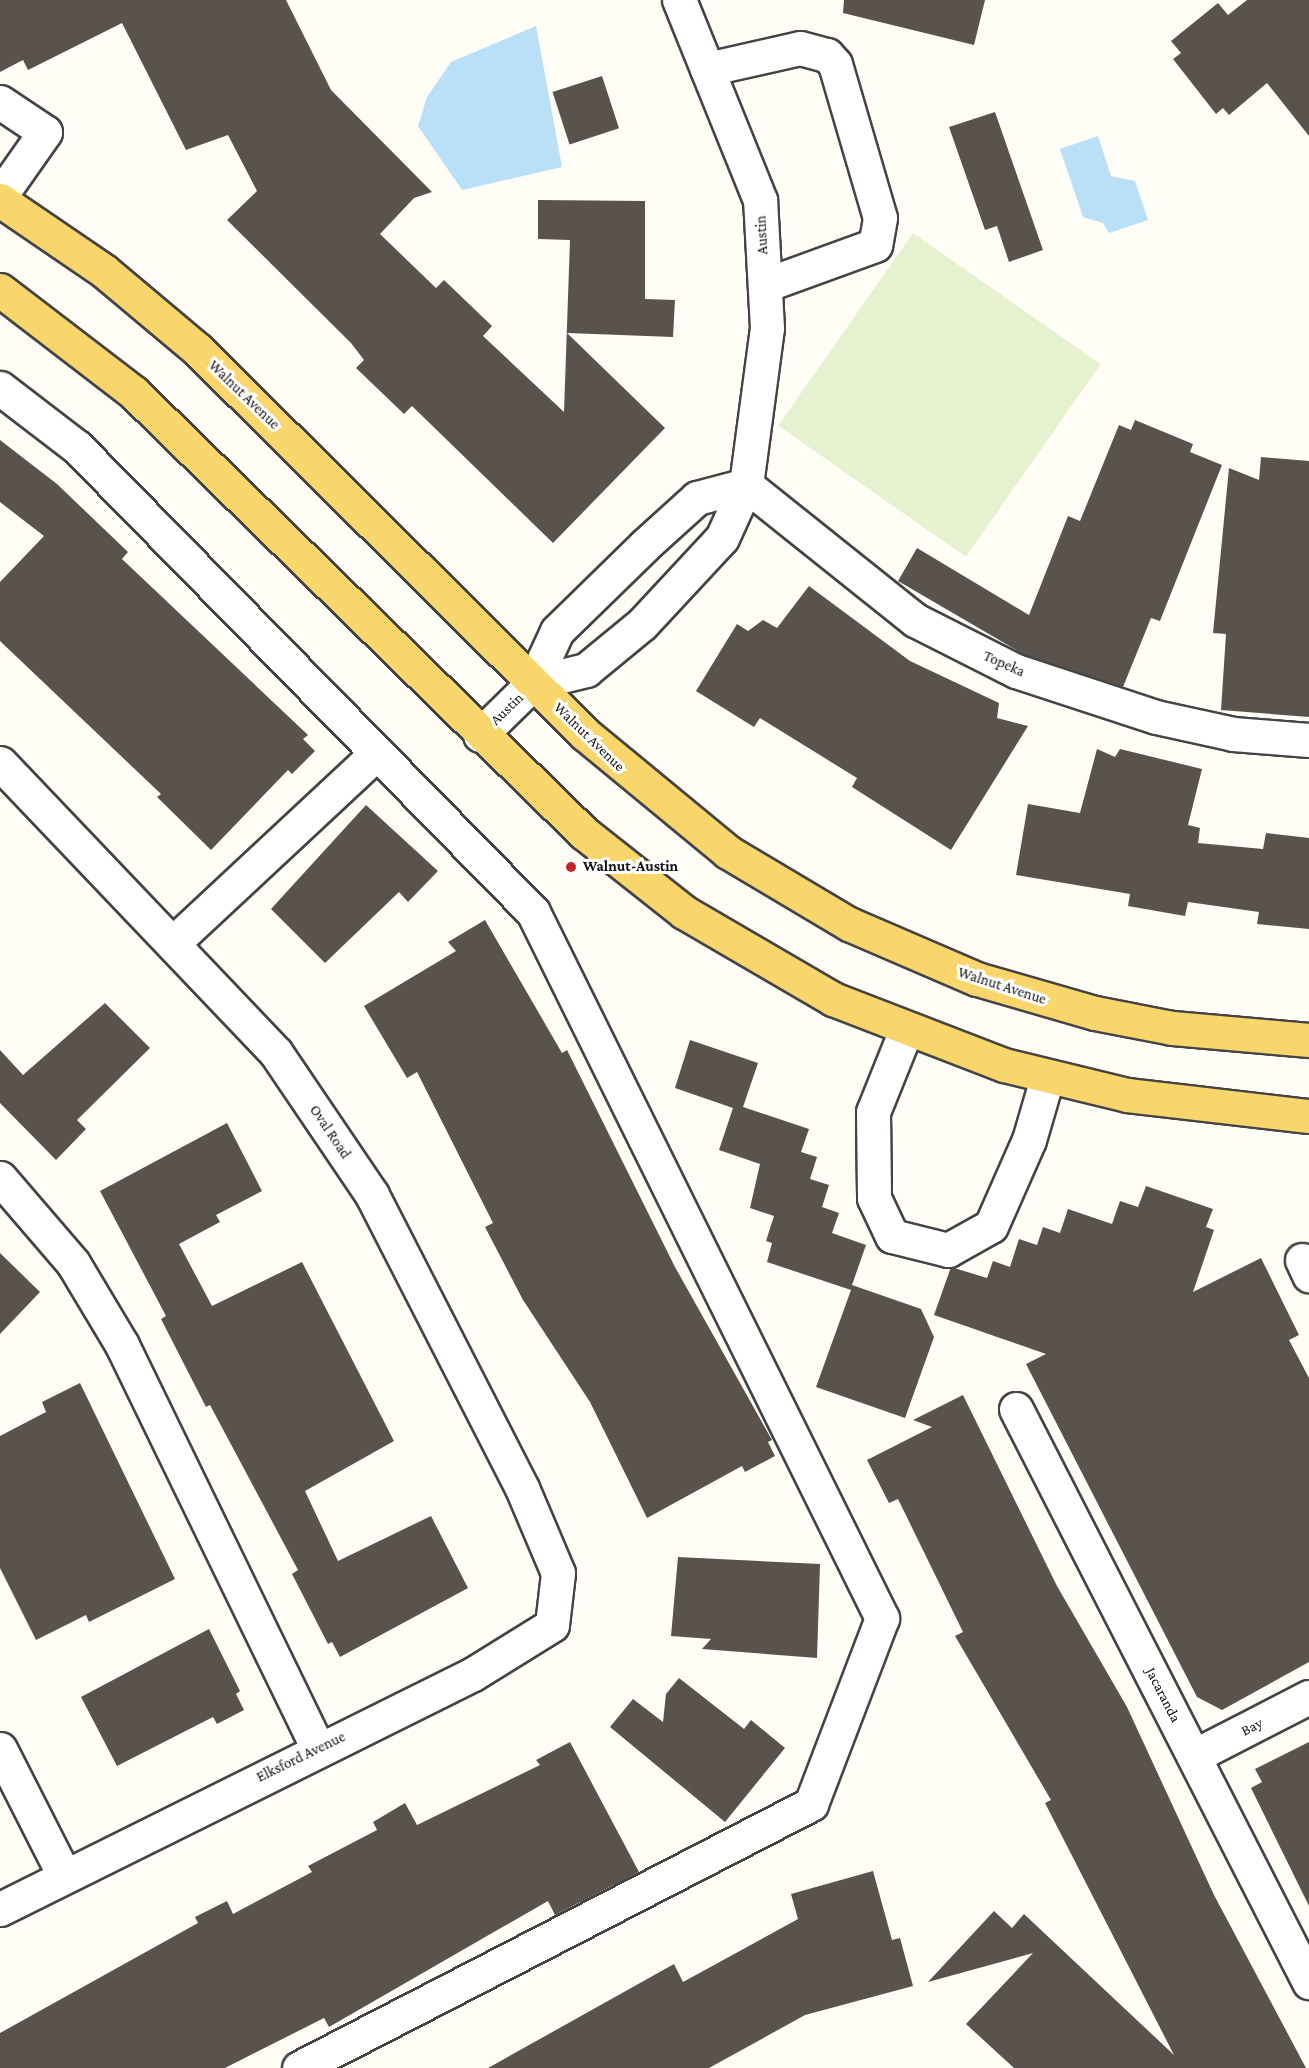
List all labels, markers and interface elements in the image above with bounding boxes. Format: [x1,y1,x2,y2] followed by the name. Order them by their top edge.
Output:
[752,215,772,255] street label: Austin
[205,357,283,433] street label: Walnut Avenue
[980,647,1028,681] street label: Topeka
[487,689,527,729] street label: Austin
[550,699,628,775] street label: Walnut Avenue
[583,858,678,876] place label: Walnut-Austin
[564,860,578,874] marker: Walnut-Austin
[955,963,1049,1009] street label: Walnut Avenue
[305,1102,355,1162] street label: Oval Road
[1141,1664,1185,1726] street label: Jacaranda
[1238,1714,1266,1740] street label: Bay
[254,1728,348,1786] street label: Elksford Avenue

